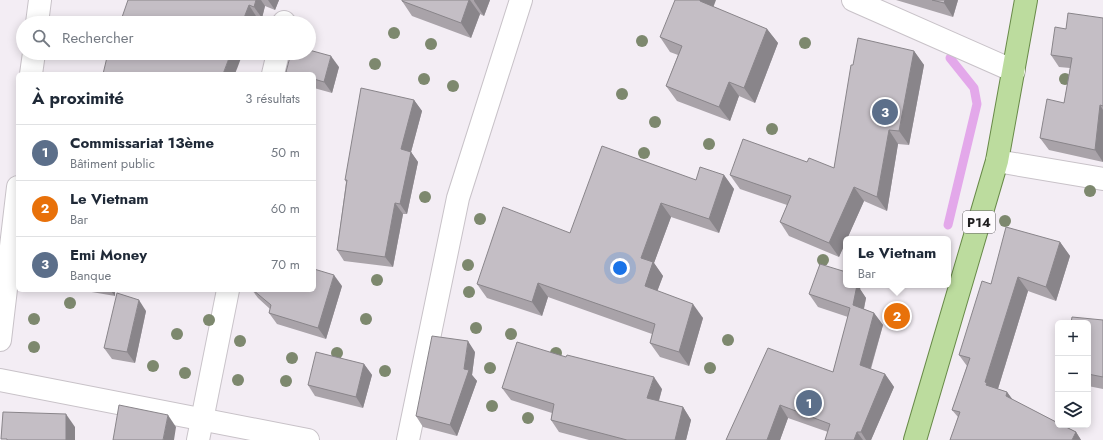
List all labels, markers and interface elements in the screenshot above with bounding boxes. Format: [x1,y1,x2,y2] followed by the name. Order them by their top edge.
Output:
[16,16,316,60] search box
[30,27,52,49] icon: search
[62,27,134,49] text: Rechercher
[32,86,124,110] text: À proximité
[245,89,300,108] text: 3 résultats
[872,97,898,127] pin: 3
[70,132,214,154] text: Commissariat 13ème
[42,143,48,162] text: 1
[271,143,300,162] text: 50 m
[70,154,155,173] text: Bâtiment public
[70,188,149,210] text: Le Vietnam
[41,199,49,218] text: 2
[271,199,300,218] text: 60 m
[70,210,88,229] text: Bar
[963,211,995,233] road number: P14
[843,236,951,288] popup
[858,242,936,264] text: Le Vietnam
[70,244,147,266] text: Emi Money
[41,255,49,274] text: 3
[271,255,300,274] text: 70 m
[610,258,630,278] your location
[858,264,876,283] text: Bar
[70,266,111,285] text: Banque
[884,301,910,331] pin: 2
[1055,320,1091,428] map controls
[1055,320,1091,356] button: +
[1055,356,1091,392] button: −
[796,388,822,418] pin: 1
[1055,392,1091,428] button: layers

